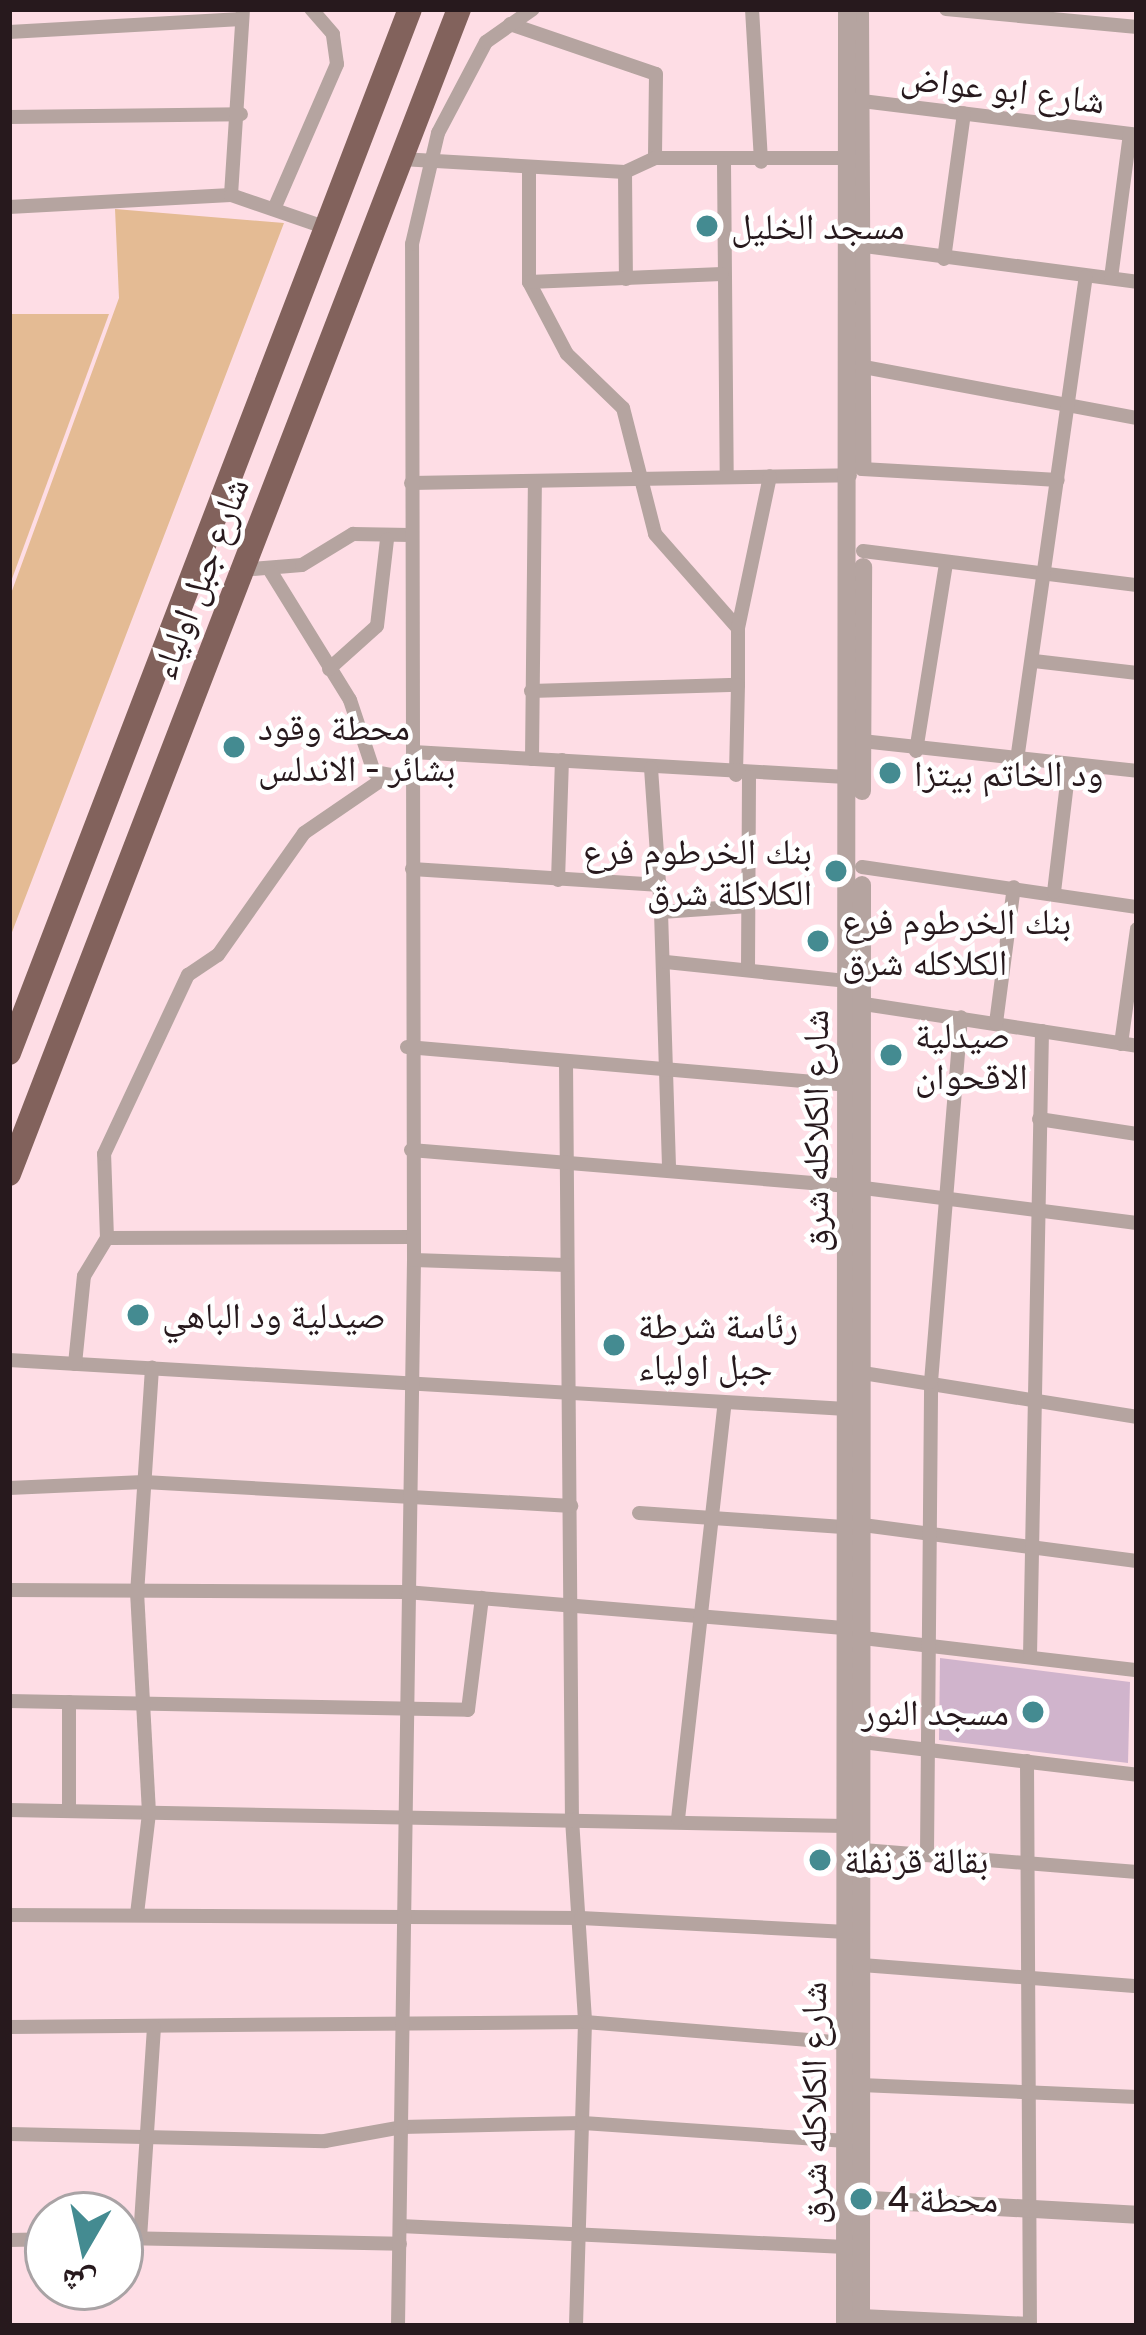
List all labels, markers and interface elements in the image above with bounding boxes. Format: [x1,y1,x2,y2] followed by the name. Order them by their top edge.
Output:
[899,54,1107,122] street label: شارع ابو عواض
[731,204,905,248] place label: مسجد الخليل
[694,213,720,239] marker: مسجد الخليل
[141,471,257,685] street label: شارع جبل اولياء
[258,704,455,789] place label: محطة وقود بشائر - الاندلس
[221,734,247,760] marker: محطة وقود بشائر - الاندلس
[914,751,1103,795] place label: ود الخاتم بيتزا
[877,760,903,786] marker: ود الخاتم بيتزا
[583,828,812,913] place label: بنك الخرطوم فرع الكلاكلة شرق
[823,858,849,884] marker: بنك الخرطوم فرع الكلاكلة شرق
[842,898,1071,983] place label: بنك الخرطوم فرع الكلاكله شرق
[805,928,831,954] marker: بنك الخرطوم فرع الكلاكله شرق
[793,1010,837,1252] street label: شارع الكلاكله شرق
[915,1012,1028,1097] place label: صيدلية الاقحوان
[878,1042,904,1068] marker: صيدلية الاقحوان
[162,1293,386,1337] place label: صيدلية ود الباهي
[125,1302,151,1328] marker: صيدلية ود الباهي
[638,1302,798,1387] place label: رئاسة شرطة جبل اولياء
[601,1332,627,1358] marker: رئاسة شرطة جبل اولياء
[861,1690,1009,1734] place label: مسجد النور
[1020,1699,1046,1725] marker: مسجد النور
[844,1838,988,1882] place label: بقالة قرنفلة
[807,1847,833,1873] marker: بقالة قرنفلة
[791,1982,835,2224] street label: شارع الكلاكله شرق
[888,2177,998,2221] place label: محطة 4
[845,2183,877,2215] marker: محطة 4
[24,2191,144,2311] north arrow
[58,2262,99,2306] text: ش

